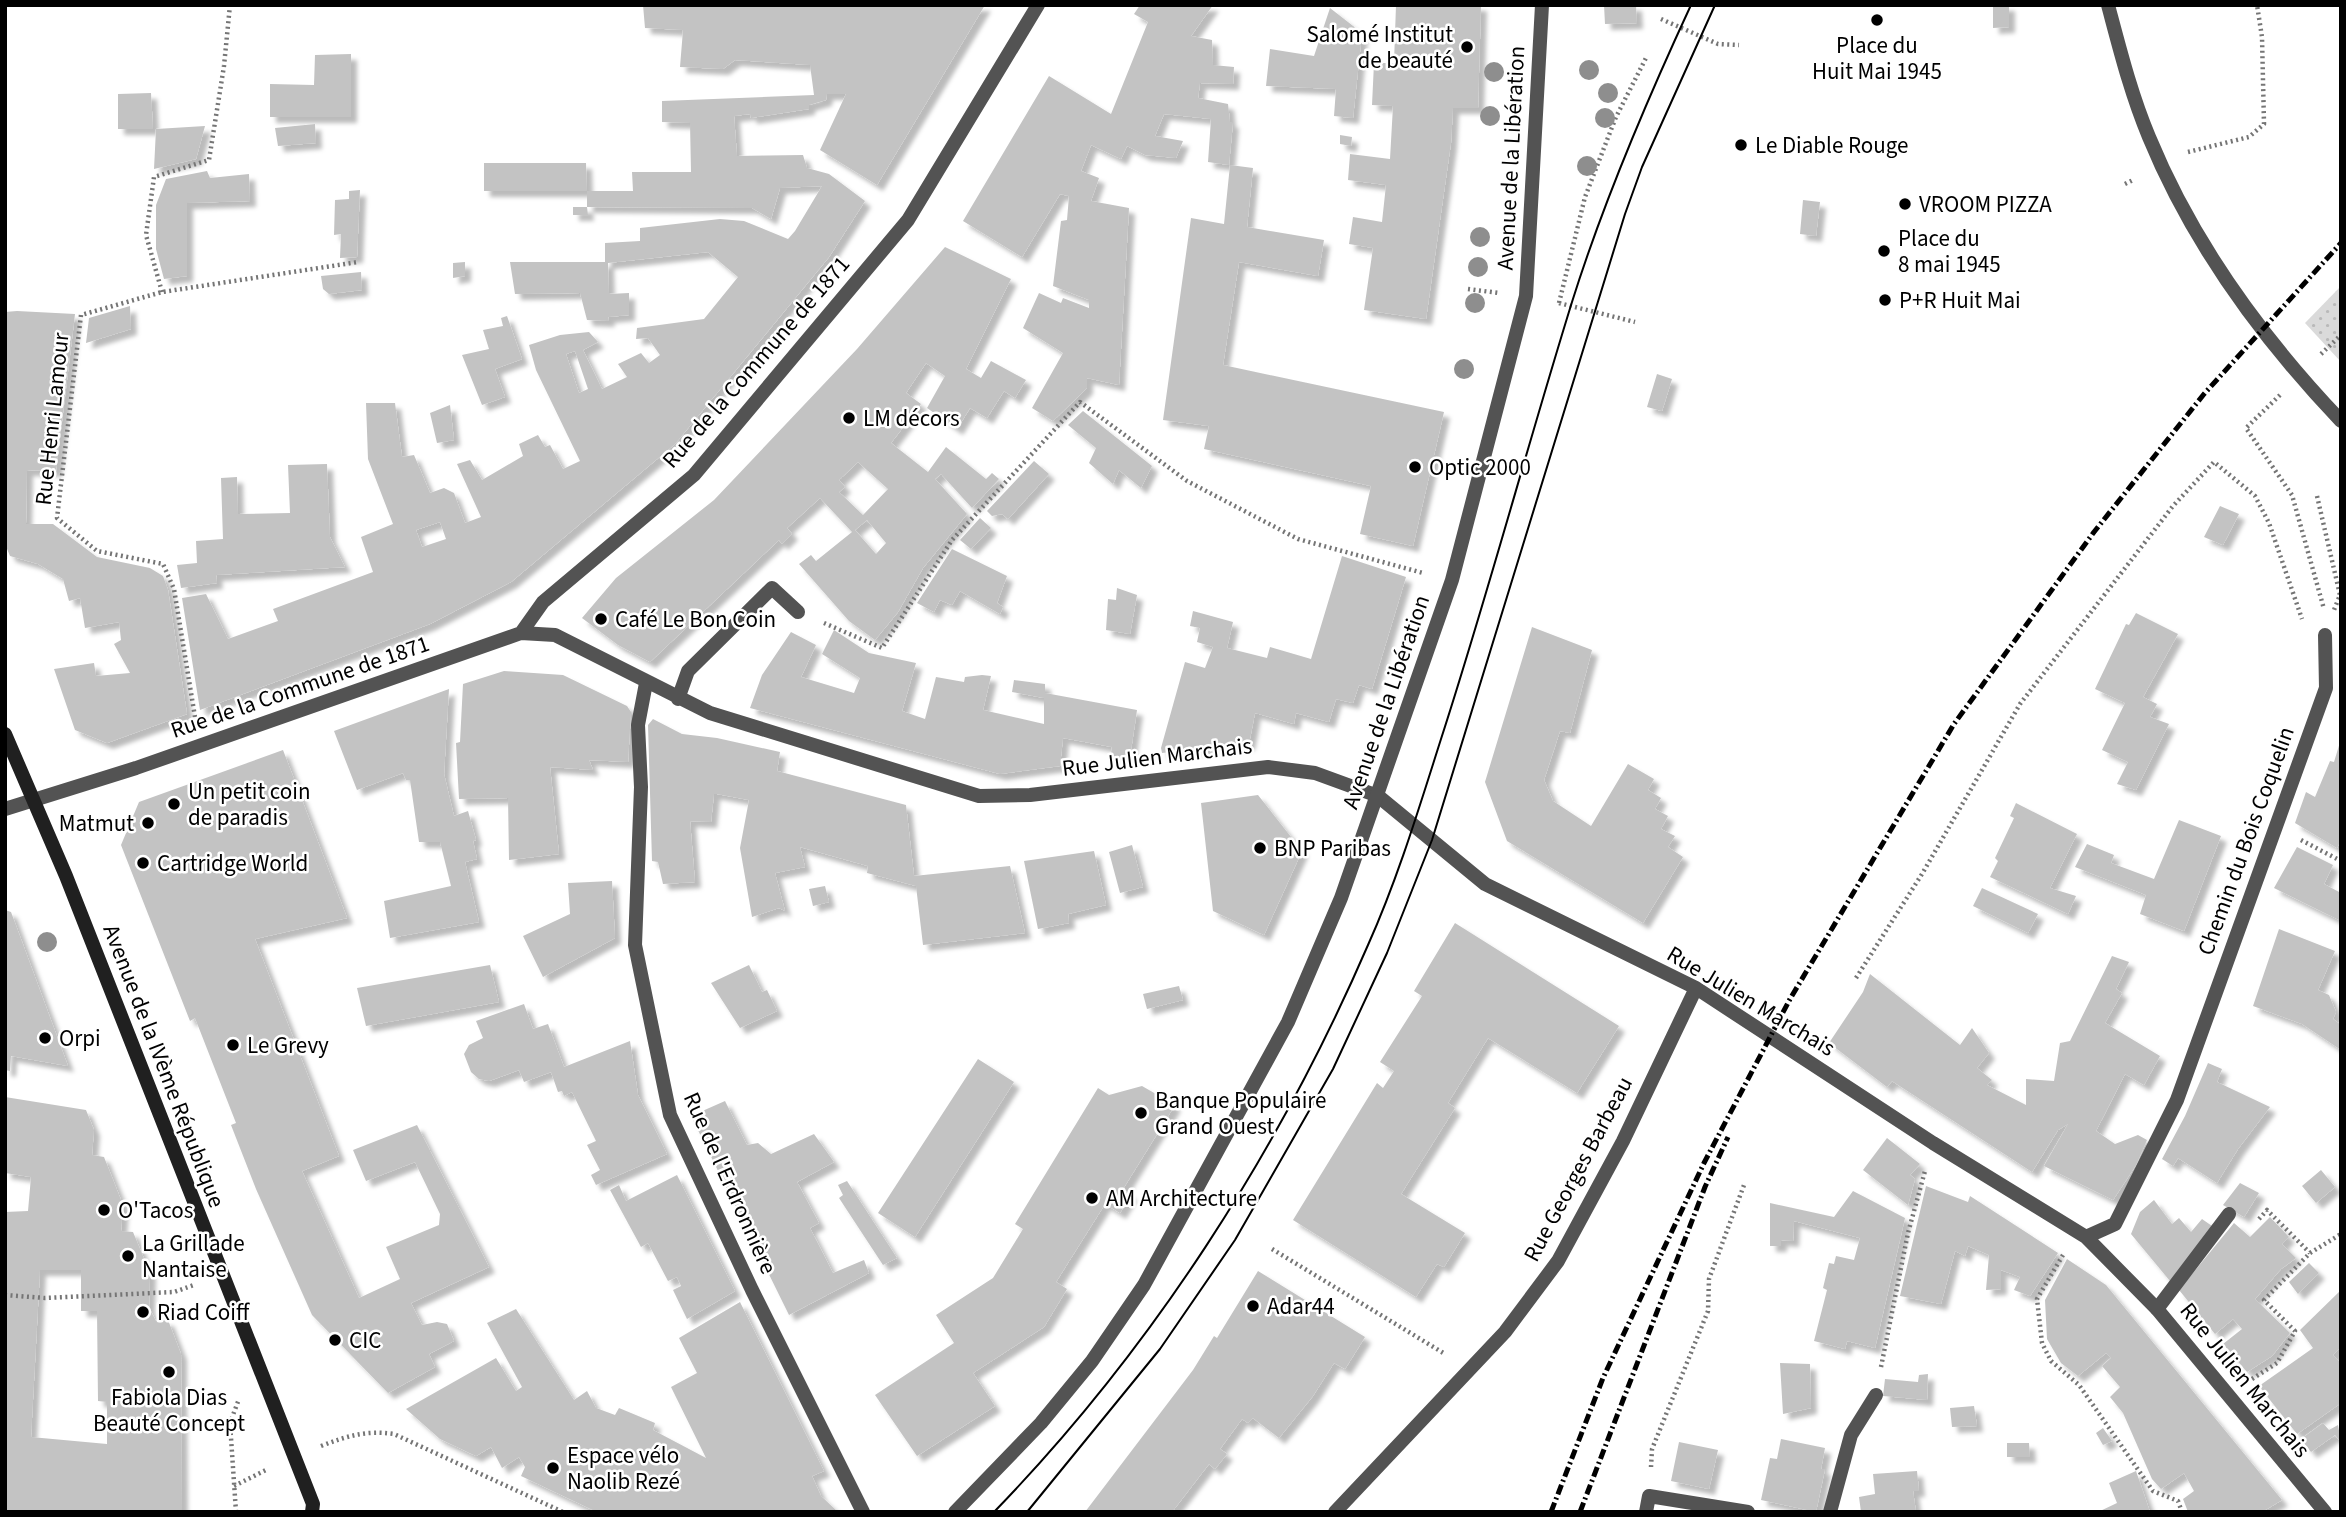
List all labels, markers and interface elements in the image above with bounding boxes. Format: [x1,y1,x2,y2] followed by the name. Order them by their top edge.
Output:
[1869,12,1885,28] marker: Place du Huit Mai 1945
[1306,18,1453,77] place label: Salomé Institut de beauté
[1812,29,1942,88] place label: Place du Huit Mai 1945
[1459,39,1475,55] marker: Salomé Institut de beauté
[1489,45,1533,271] street label: Avenue de la Libération
[1755,129,1908,162] place label: Le Diable Rouge
[1733,137,1749,153] marker: Le Diable Rouge
[1919,188,2052,221] place label: VROOM PIZZA
[1897,196,1913,212] marker: VROOM PIZZA
[1898,222,2001,281] place label: Place du 8 mai 1945
[1876,243,1892,259] marker: Place du 8 mai 1945
[654,249,858,475] street label: Rue de la Commune de 1871
[1899,284,2021,317] place label: P+R Huit Mai
[1877,292,1893,308] marker: P+R Huit Mai
[27,330,78,507] street label: Rue Henri Lamour
[863,402,960,435] place label: LM décors
[841,410,857,426] marker: LM décors
[1429,451,1531,484] place label: Optic 2000
[1407,459,1423,475] marker: Optic 2000
[1334,591,1438,813] street label: Avenue de la Libération
[615,603,776,636] place label: Café Le Bon Coin
[593,611,609,627] marker: Café Le Bon Coin
[166,627,434,747] street label: Rue de la Commune de 1871
[2189,722,2303,960] street label: Chemin du Bois Coquelin
[1060,729,1254,785] street label: Rue Julien Marchais
[188,775,310,834] place label: Un petit coin de paradis
[166,796,182,812] marker: Un petit coin de paradis
[59,807,134,840] place label: Matmut
[140,815,156,831] marker: Matmut
[1274,832,1391,865] place label: BNP Paribas
[1252,840,1268,856] marker: BNP Paribas
[157,847,308,880] place label: Cartridge World
[135,855,151,871] marker: Cartridge World
[95,920,233,1212] street label: Avenue de la IVème République
[1661,938,1841,1064] street label: Rue Julien Marchais
[59,1022,101,1055] place label: Orpi
[247,1029,329,1062] place label: Le Grevy
[37,1030,53,1046] marker: Orpi
[225,1037,241,1053] marker: Le Grevy
[1515,1071,1641,1267] street label: Rue Georges Barbeau
[1155,1084,1326,1143] place label: Banque Populaire Grand Ouest
[675,1087,785,1279] street label: Rue de l'Erdronnière
[1133,1105,1149,1121] marker: Banque Populaire Grand Ouest
[1106,1182,1257,1215] place label: AM Architecture
[1084,1190,1100,1206] marker: AM Architecture
[118,1194,193,1227] place label: O'Tacos
[96,1202,112,1218] marker: O'Tacos
[142,1227,245,1286] place label: La Grillade Nantaise
[120,1248,136,1264] marker: La Grillade Nantaise
[1267,1290,1335,1323] place label: Adar44
[2172,1295,2318,1465] street label: Rue Julien Marchais
[157,1296,250,1329] place label: Riad Coiff
[1245,1298,1261,1314] marker: Adar44
[135,1304,151,1320] marker: Riad Coiff
[349,1324,381,1357] place label: CIC
[327,1332,343,1348] marker: CIC
[161,1364,177,1380] marker: Fabiola Dias Beauté Concept
[93,1381,245,1440] place label: Fabiola Dias Beauté Concept
[567,1439,680,1498] place label: Espace vélo Naolib Rezé
[545,1460,561,1476] marker: Espace vélo Naolib Rezé

